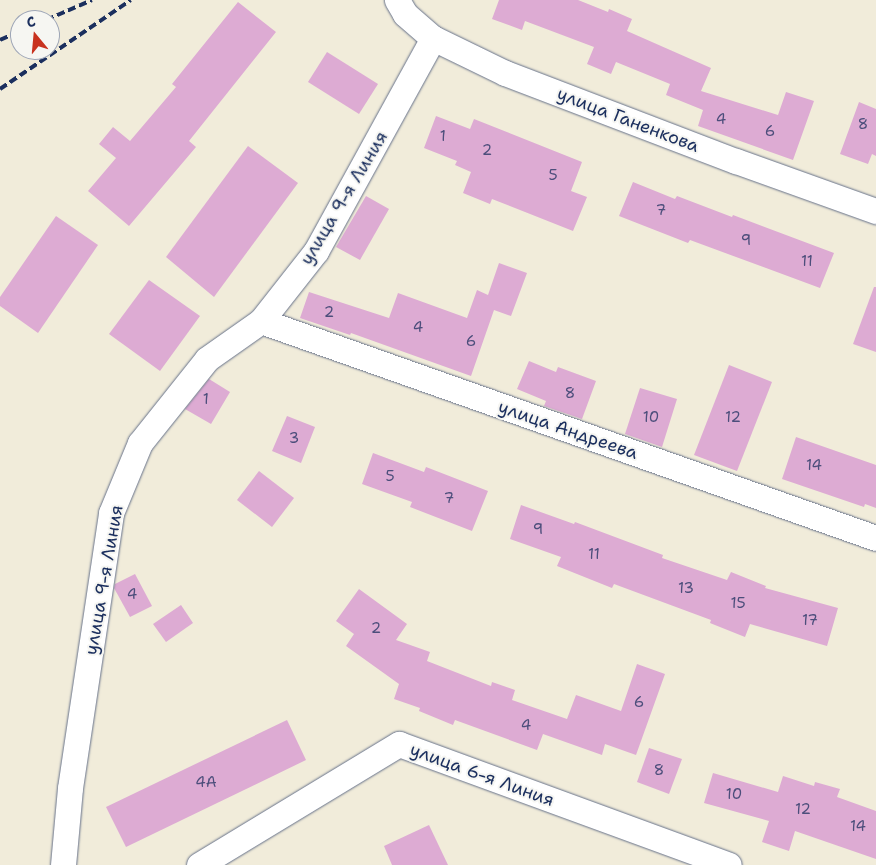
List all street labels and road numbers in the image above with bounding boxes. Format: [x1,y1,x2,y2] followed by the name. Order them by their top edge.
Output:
[554,83,702,157] street label: улица Ганенкова
[296,127,392,269] street label: улица 9-я Линия
[495,396,641,464] street label: улица Андреева
[80,503,128,657] street label: улица 9-я Линия
[407,739,557,811] street label: улица 6-я Линия

